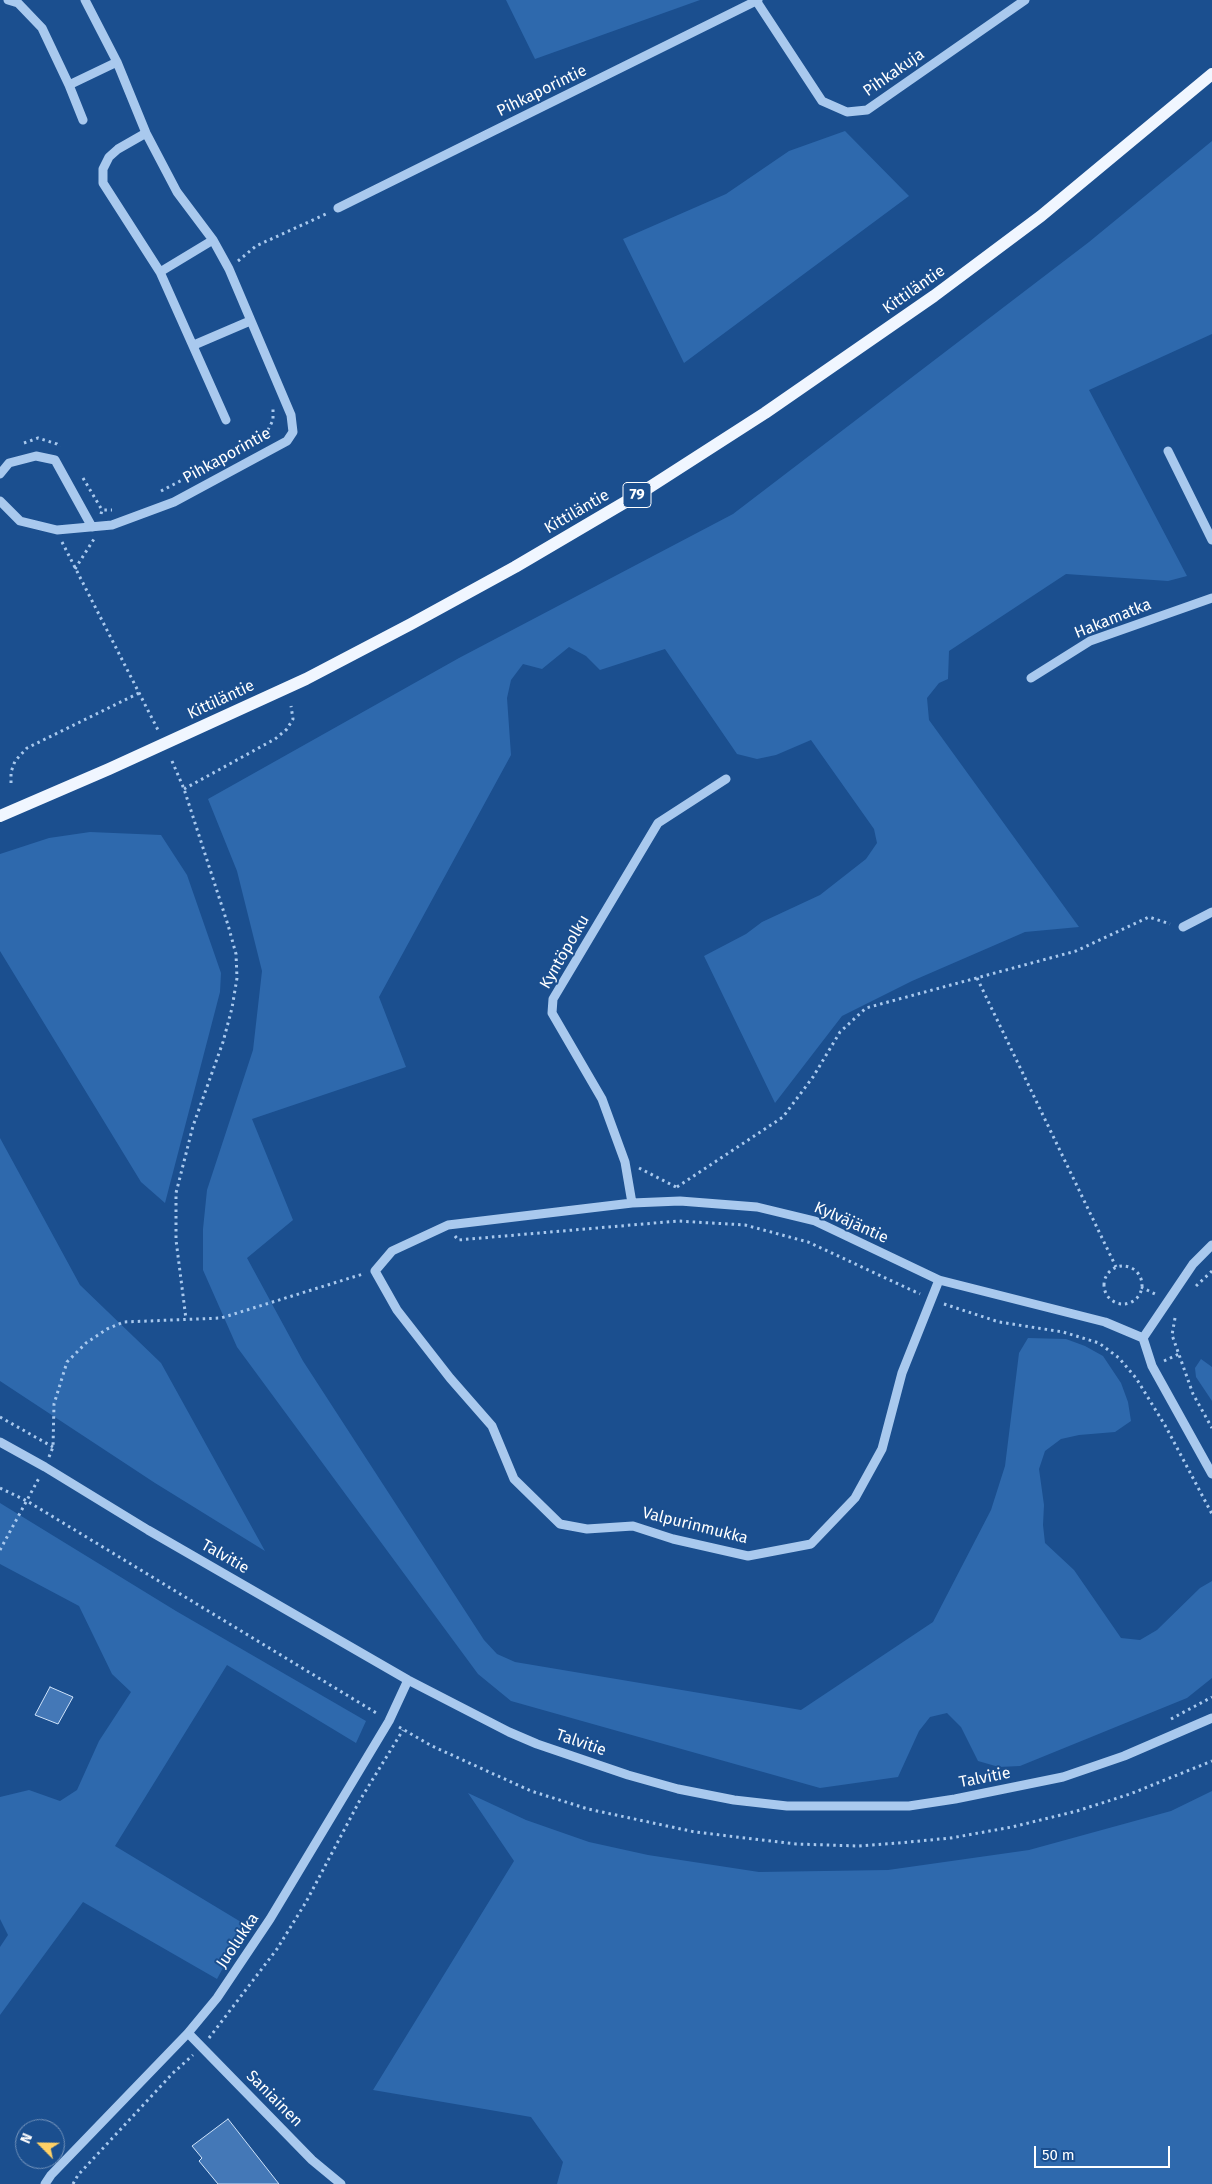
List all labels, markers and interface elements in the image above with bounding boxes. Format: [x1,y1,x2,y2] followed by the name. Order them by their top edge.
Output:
[860,45,928,101] street label: Pihkakuja
[494,61,590,121] street label: Pihkaporintie
[879,262,949,318] street label: Kittiläntie
[180,424,274,488] street label: Pihkaporintie
[623,482,651,508] road number: 79
[541,486,613,538] street label: Kittiläntie
[1072,595,1154,643] street label: Hakamatka
[184,676,258,724] street label: Kittiläntie
[536,912,594,992] street label: Kyntöpolku
[811,1198,891,1248] street label: Kylväjäntie
[640,1504,750,1548] street label: Valpurinmukka
[198,1536,252,1578] street label: Talvitie
[553,1725,609,1761] street label: Talvitie
[958,1764,1012,1792] street label: Talvitie
[213,1910,263,1972] street label: Juolukka
[242,2067,306,2131] street label: Saniainen
[15,2119,65,2169] north arrow
[17,2131,36,2146] text: N
[1037,2136,1173,2168] scale bar
[1042,2146,1075,2164] text: 50 m

